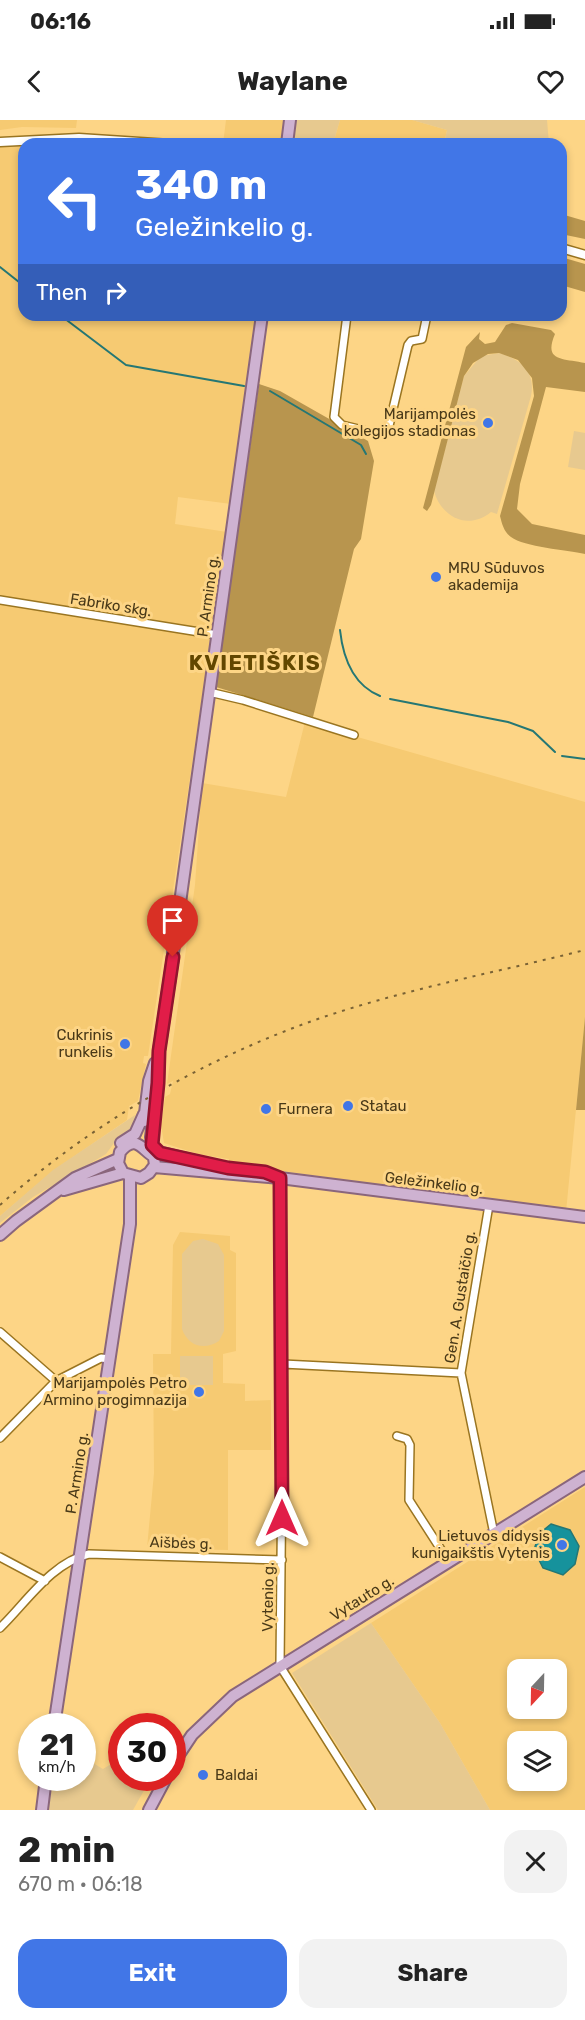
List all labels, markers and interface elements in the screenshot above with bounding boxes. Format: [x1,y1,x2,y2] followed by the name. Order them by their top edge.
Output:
[30,8,91,35] text: 06:16
[18,65,51,98] icon: back
[237,65,348,97] text: Waylane
[534,65,567,98] icon: heart
[135,160,267,210] text: 340 m
[36,162,114,240] icon: left
[135,211,313,243] text: Geležinkelio g.
[99,276,132,309] icon: right
[36,279,87,306] text: Then
[344,405,476,440] place label: Marijampolės kolegijos stadionas
[481,416,495,430] marker: Marijampolės kolegijos stadionas
[193,554,223,638] street label: P. Armino g.
[448,559,545,594] place label: MRU Sūduvos akademija
[429,570,443,584] marker: MRU Sūduvos akademija
[69,590,153,620] street label: Fabriko skg.
[189,650,321,675] district label: KVIETIŠKIS
[147,895,198,957] pin
[156,904,189,937] icon: arrive
[57,1026,113,1061] place label: Cukrinis runkelis
[118,1037,132,1051] marker: Cukrinis runkelis
[360,1097,407,1115] place label: Statau
[341,1099,355,1113] marker: Statau
[278,1100,333,1118] place label: Furnera
[259,1102,273,1116] marker: Furnera
[384,1168,484,1198] street label: Geležinkelio g.
[441,1229,479,1365] street label: Gen. A. Gustaičio g.
[43,1374,187,1409] place label: Marijampolės Petro Armino progimnazija
[192,1385,206,1399] marker: Marijampolės Petro Armino progimnazija
[62,1431,92,1515] street label: P. Armino g.
[250,1486,314,1550] position arrow
[412,1527,550,1562] place label: Lietuvos didysis kunigaikštis Vytenis
[149,1533,213,1553] street label: Aišbės g.
[555,1538,569,1552] marker: Lietuvos didysis kunigaikštis Vytenis
[258,1562,278,1632] street label: Vytenio g.
[327,1571,397,1625] street label: Vytauto g.
[507,1659,567,1719] north arrow
[507,1659,567,1791] map controls
[108,1713,186,1791] speed limit sign: 30
[40,1727,74,1763] text: 21
[507,1731,567,1791] button: layers
[38,1758,76,1776] text: km/h
[215,1766,258,1784] place label: Baldai
[196,1768,210,1782] marker: Baldai
[18,1828,116,1871] text: 2 min
[504,1830,567,1893] button: close
[18,1872,143,1896] text: 670 m · 06:18
[18,1939,287,2008] button: Exit
[299,1939,567,2008] button: Share

